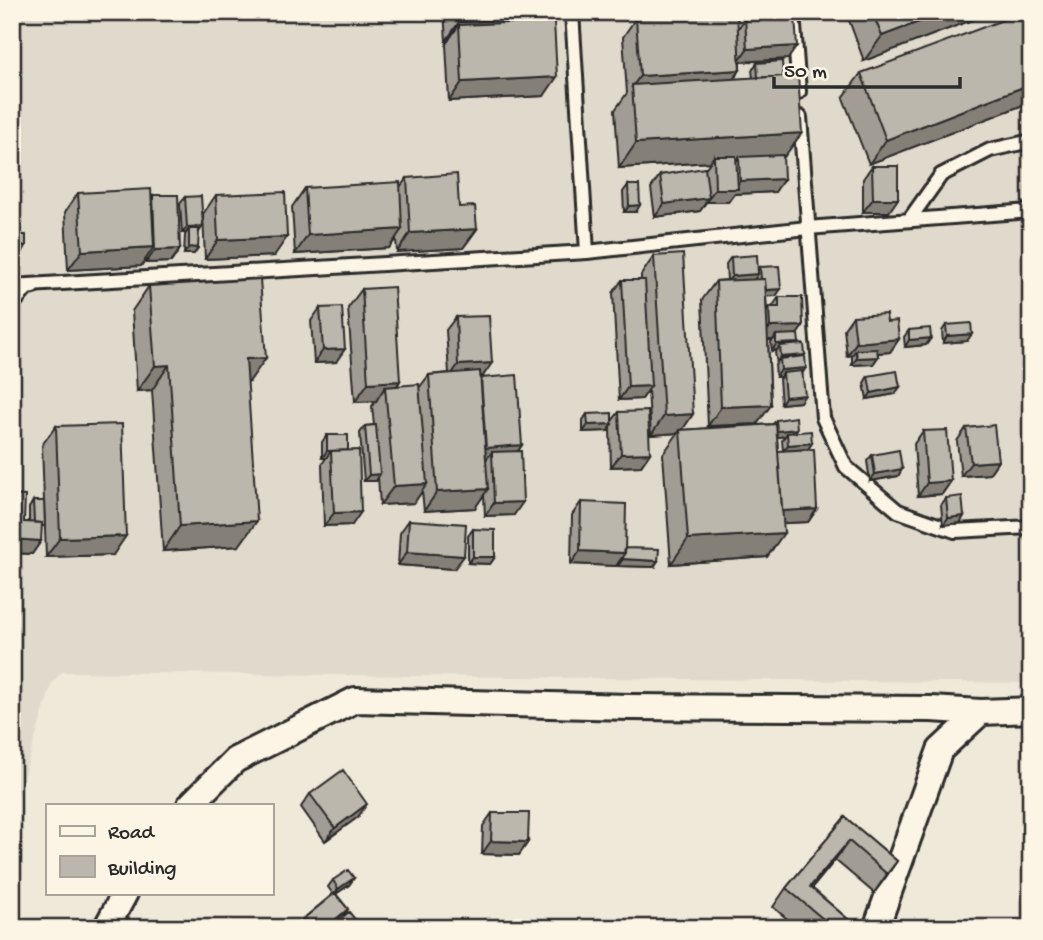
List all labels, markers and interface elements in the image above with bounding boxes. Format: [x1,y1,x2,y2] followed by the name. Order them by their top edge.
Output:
[774,46,959,90] scale bar
[784,61,827,86] text: 50 m
[46,804,273,894] legend
[108,822,156,847] text: Road
[107,858,177,883] text: Building

